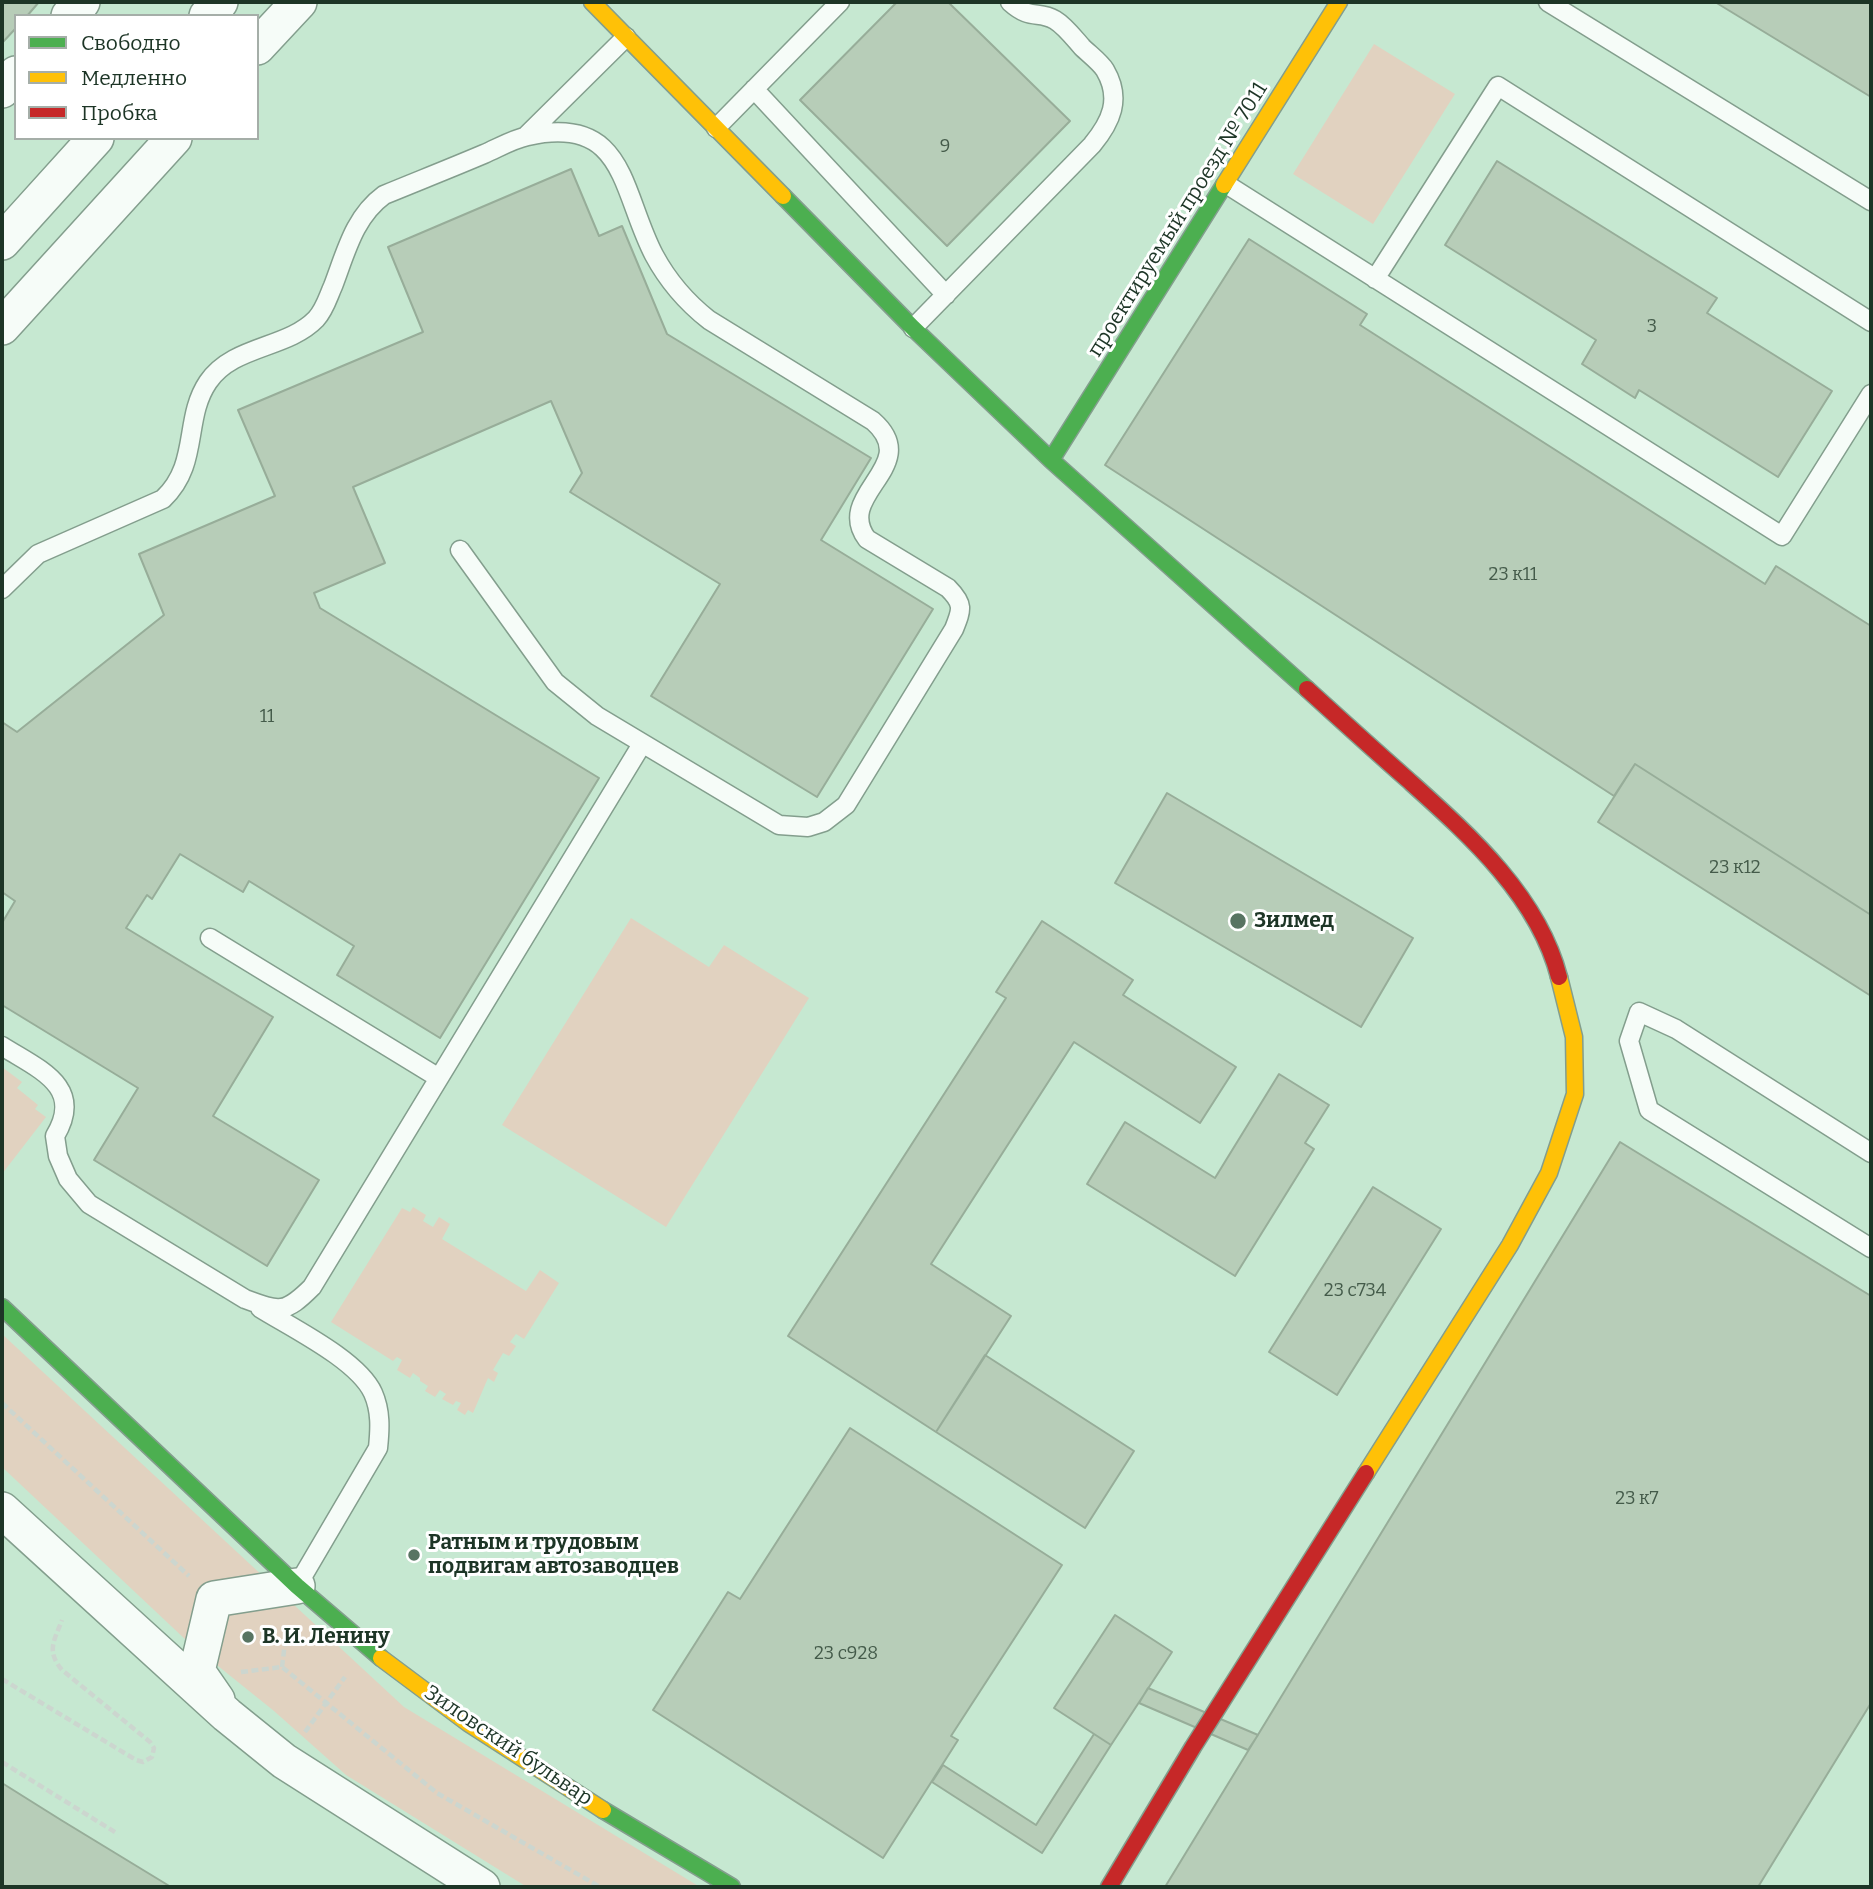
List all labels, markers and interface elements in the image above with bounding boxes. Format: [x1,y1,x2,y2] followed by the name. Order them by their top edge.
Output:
[14,14,259,140] legend
[81,30,181,56] text: Свободно
[81,65,187,91] text: Медленно
[1083,78,1273,362] street label: проектируемый проезд № 7011
[81,100,158,126] text: Пробка
[940,136,950,158] house number: 9
[1647,316,1657,338] house number: 3
[1489,564,1537,586] house number: 23 к11
[260,706,274,728] house number: 11
[1709,857,1761,879] house number: 23 к12
[1254,908,1334,934] place label: Зилмед
[1228,911,1248,931] marker: Зилмед
[1324,1280,1386,1302] house number: 23 с734
[1615,1488,1659,1510] house number: 23 к7
[428,1530,679,1580] place label: Ратным и трудовым подвигам автозаводцев
[406,1547,422,1563] marker: Ратным и трудовым подвигам автозаводцев
[262,1624,390,1650] place label: В. И. Ленину
[240,1629,256,1645] marker: В. И. Ленину
[814,1643,878,1665] house number: 23 с928
[419,1680,597,1812] street label: Зиловский бульвар

